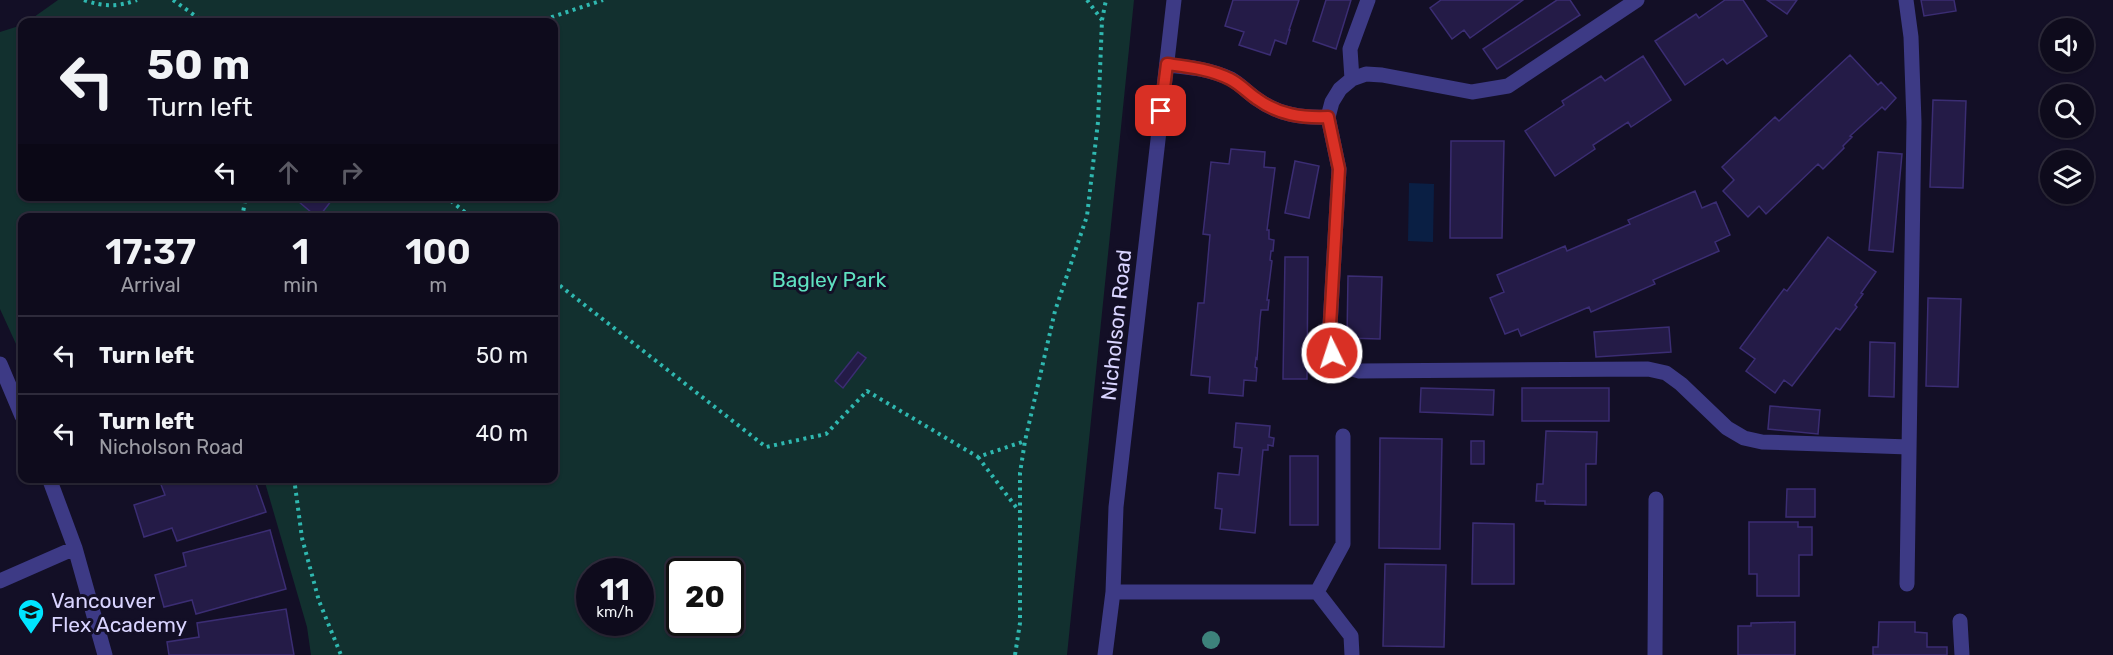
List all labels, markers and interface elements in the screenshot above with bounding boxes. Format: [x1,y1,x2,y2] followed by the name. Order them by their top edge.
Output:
[2040,18,2094,204] map controls
[2040,18,2094,72] button: sound
[147,40,250,90] text: 50 m
[48,42,126,120] icon: left
[2040,84,2094,138] button: search
[1135,85,1186,136] pin
[147,91,252,123] text: Turn left
[1144,94,1177,127] icon: arrive
[2040,150,2094,204] button: layers
[209,156,242,189] icon: left
[272,156,305,189] icon: ahead
[335,156,368,189] icon: right
[105,230,196,273] text: 17:37
[292,230,309,273] text: 1
[405,230,471,273] text: 100
[1096,248,1136,402] street label: Nicholson Road
[772,267,886,292] park label: Bagley Park
[121,273,181,297] text: Arrival
[283,273,318,297] text: min
[429,273,447,297] text: m
[1300,321,1364,385] position arrow
[48,339,81,372] icon: left
[99,342,194,369] text: Turn left
[476,342,528,369] text: 50 m
[99,408,194,435] text: Turn left
[48,417,81,450] icon: left
[475,420,528,447] text: 40 m
[99,435,243,459] text: Nicholson Road
[666,558,744,636] speed limit sign: 20
[600,572,630,608] text: 11
[51,588,188,637] place label: Vancouver Flex Academy
[16,597,46,635] school or university icon: Vancouver Flex Academy
[596,603,634,621] text: km/h

